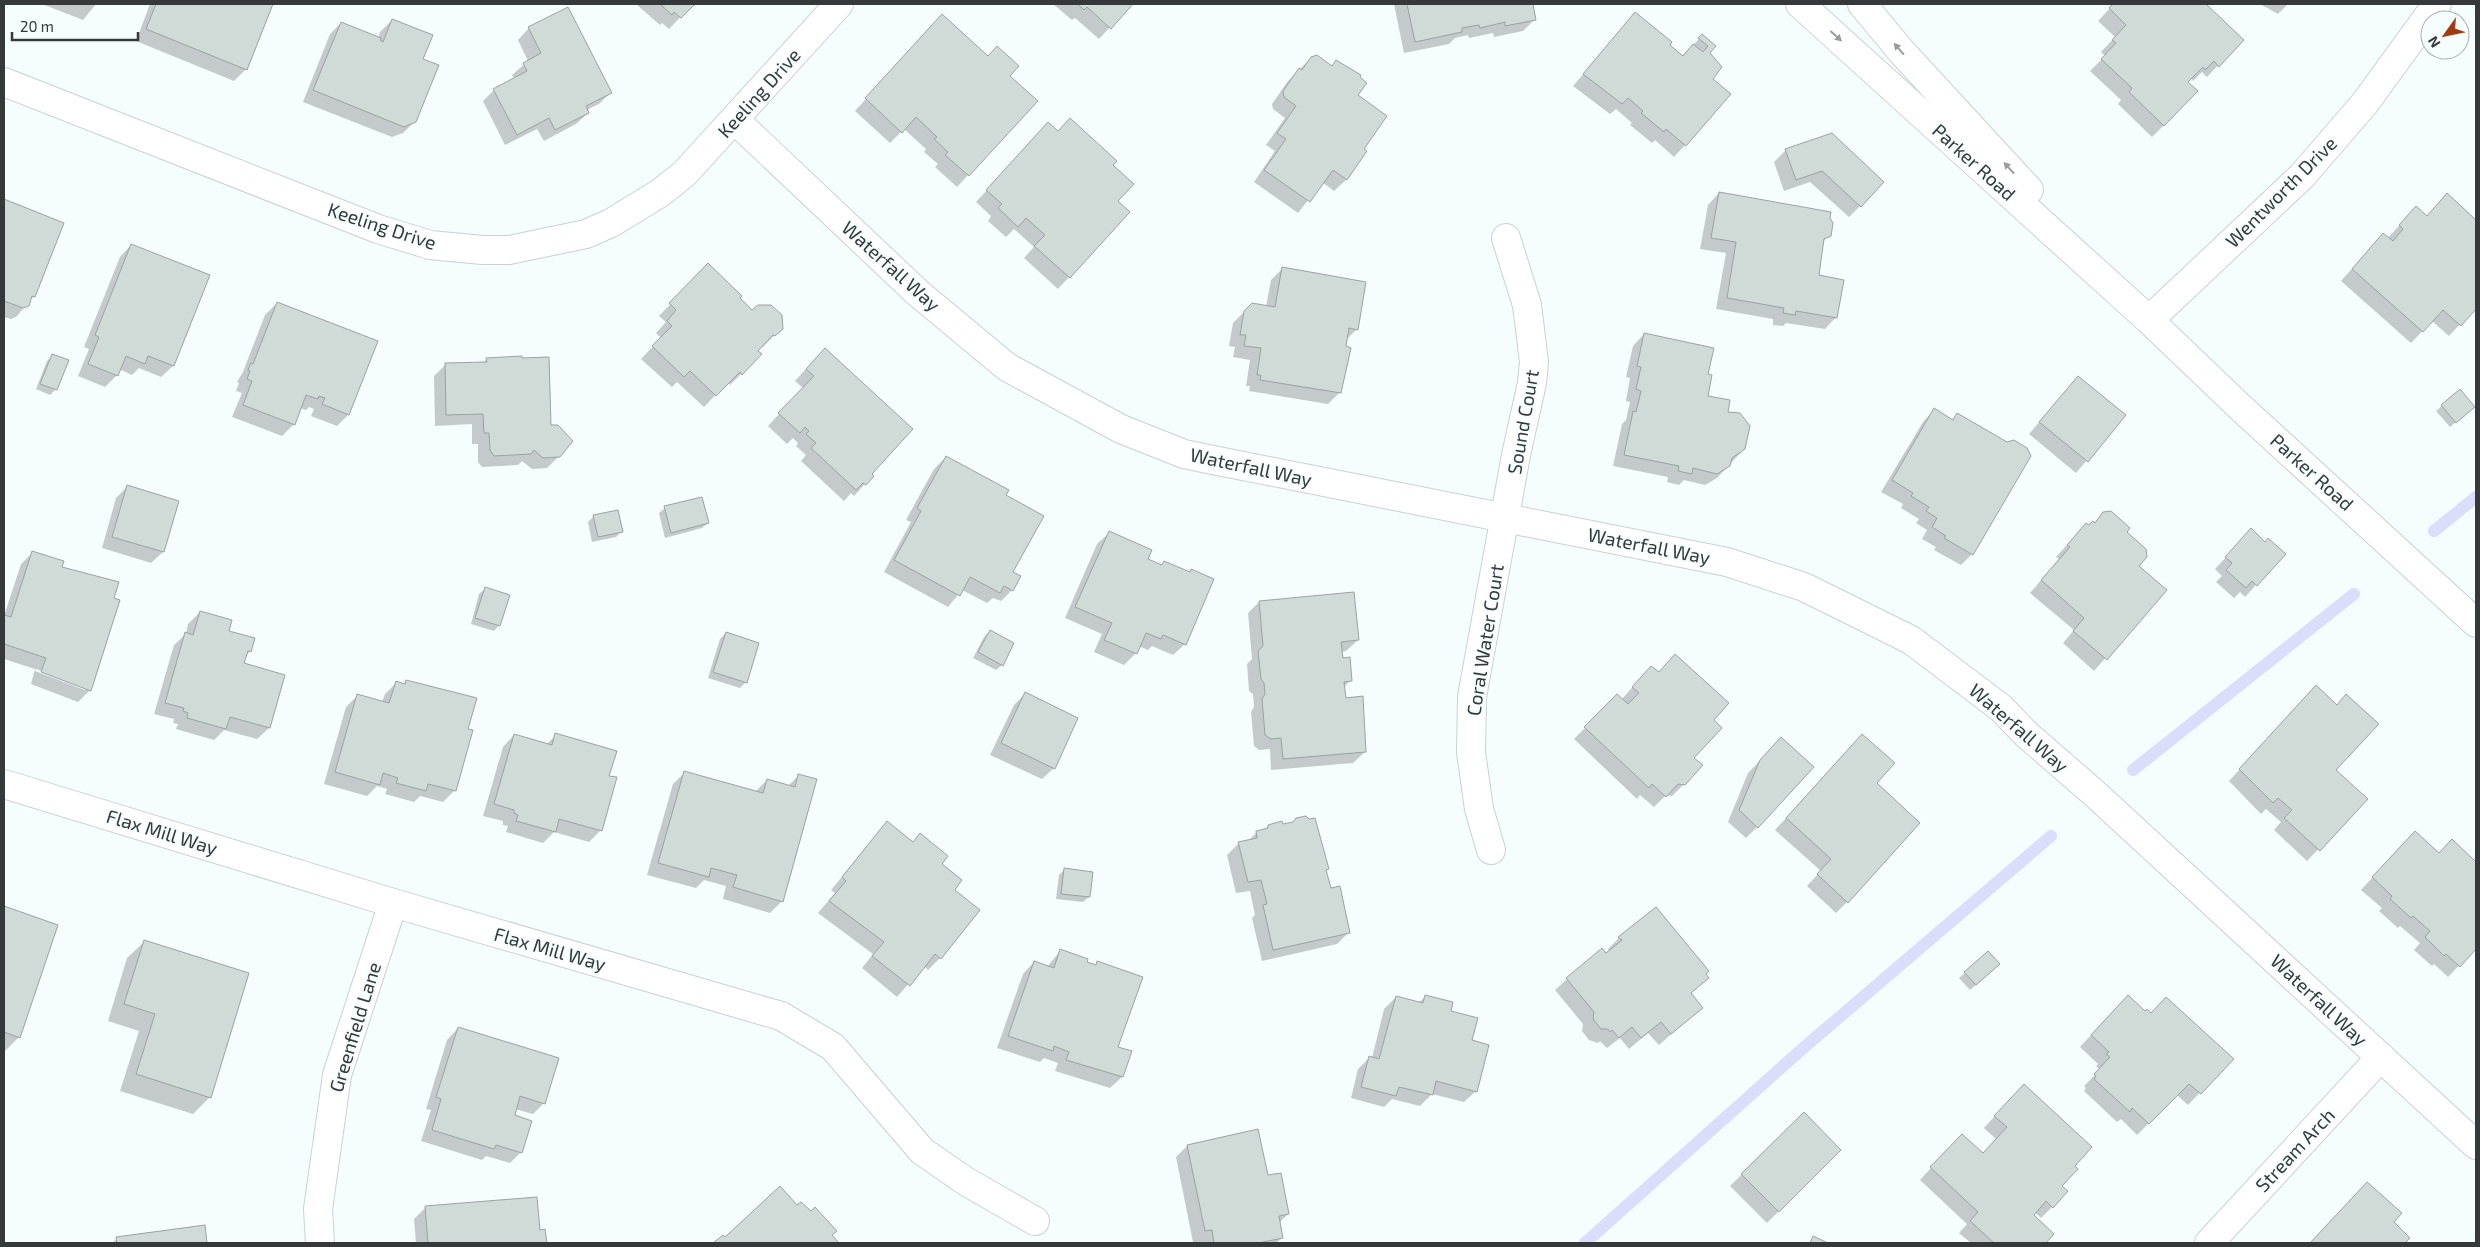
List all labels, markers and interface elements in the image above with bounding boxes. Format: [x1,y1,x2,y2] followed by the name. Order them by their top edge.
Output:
[12,10,139,42] scale bar
[2420,10,2470,60] north arrow
[20,17,54,35] text: 20 m
[1829,31,1842,42] one-way arrow
[2424,33,2444,51] text: N
[712,43,805,142] street label: Keeling Drive
[1893,43,1905,55] one-way arrow
[1928,118,2021,205] street label: Parker Road
[2220,131,2341,252] street label: Wentworth Drive
[2003,163,2015,175] one-way arrow
[325,197,439,254] street label: Keeling Drive
[838,216,945,316] street label: Waterfall Way
[1502,368,1543,476] street label: Sound Court
[2266,428,2359,515] street label: Parker Road
[1188,442,1314,491] street label: Waterfall Way
[1586,522,1712,569] street label: Waterfall Way
[1461,562,1508,717] street label: Coral Water Court
[1965,678,2074,777] street label: Waterfall Way
[104,804,221,859] street label: Flax Mill Way
[492,922,609,975] street label: Flax Mill Way
[2266,949,2373,1050] street label: Waterfall Way
[324,959,385,1095] street label: Greenfield Lane
[2250,1103,2339,1196] street label: Stream Arch

